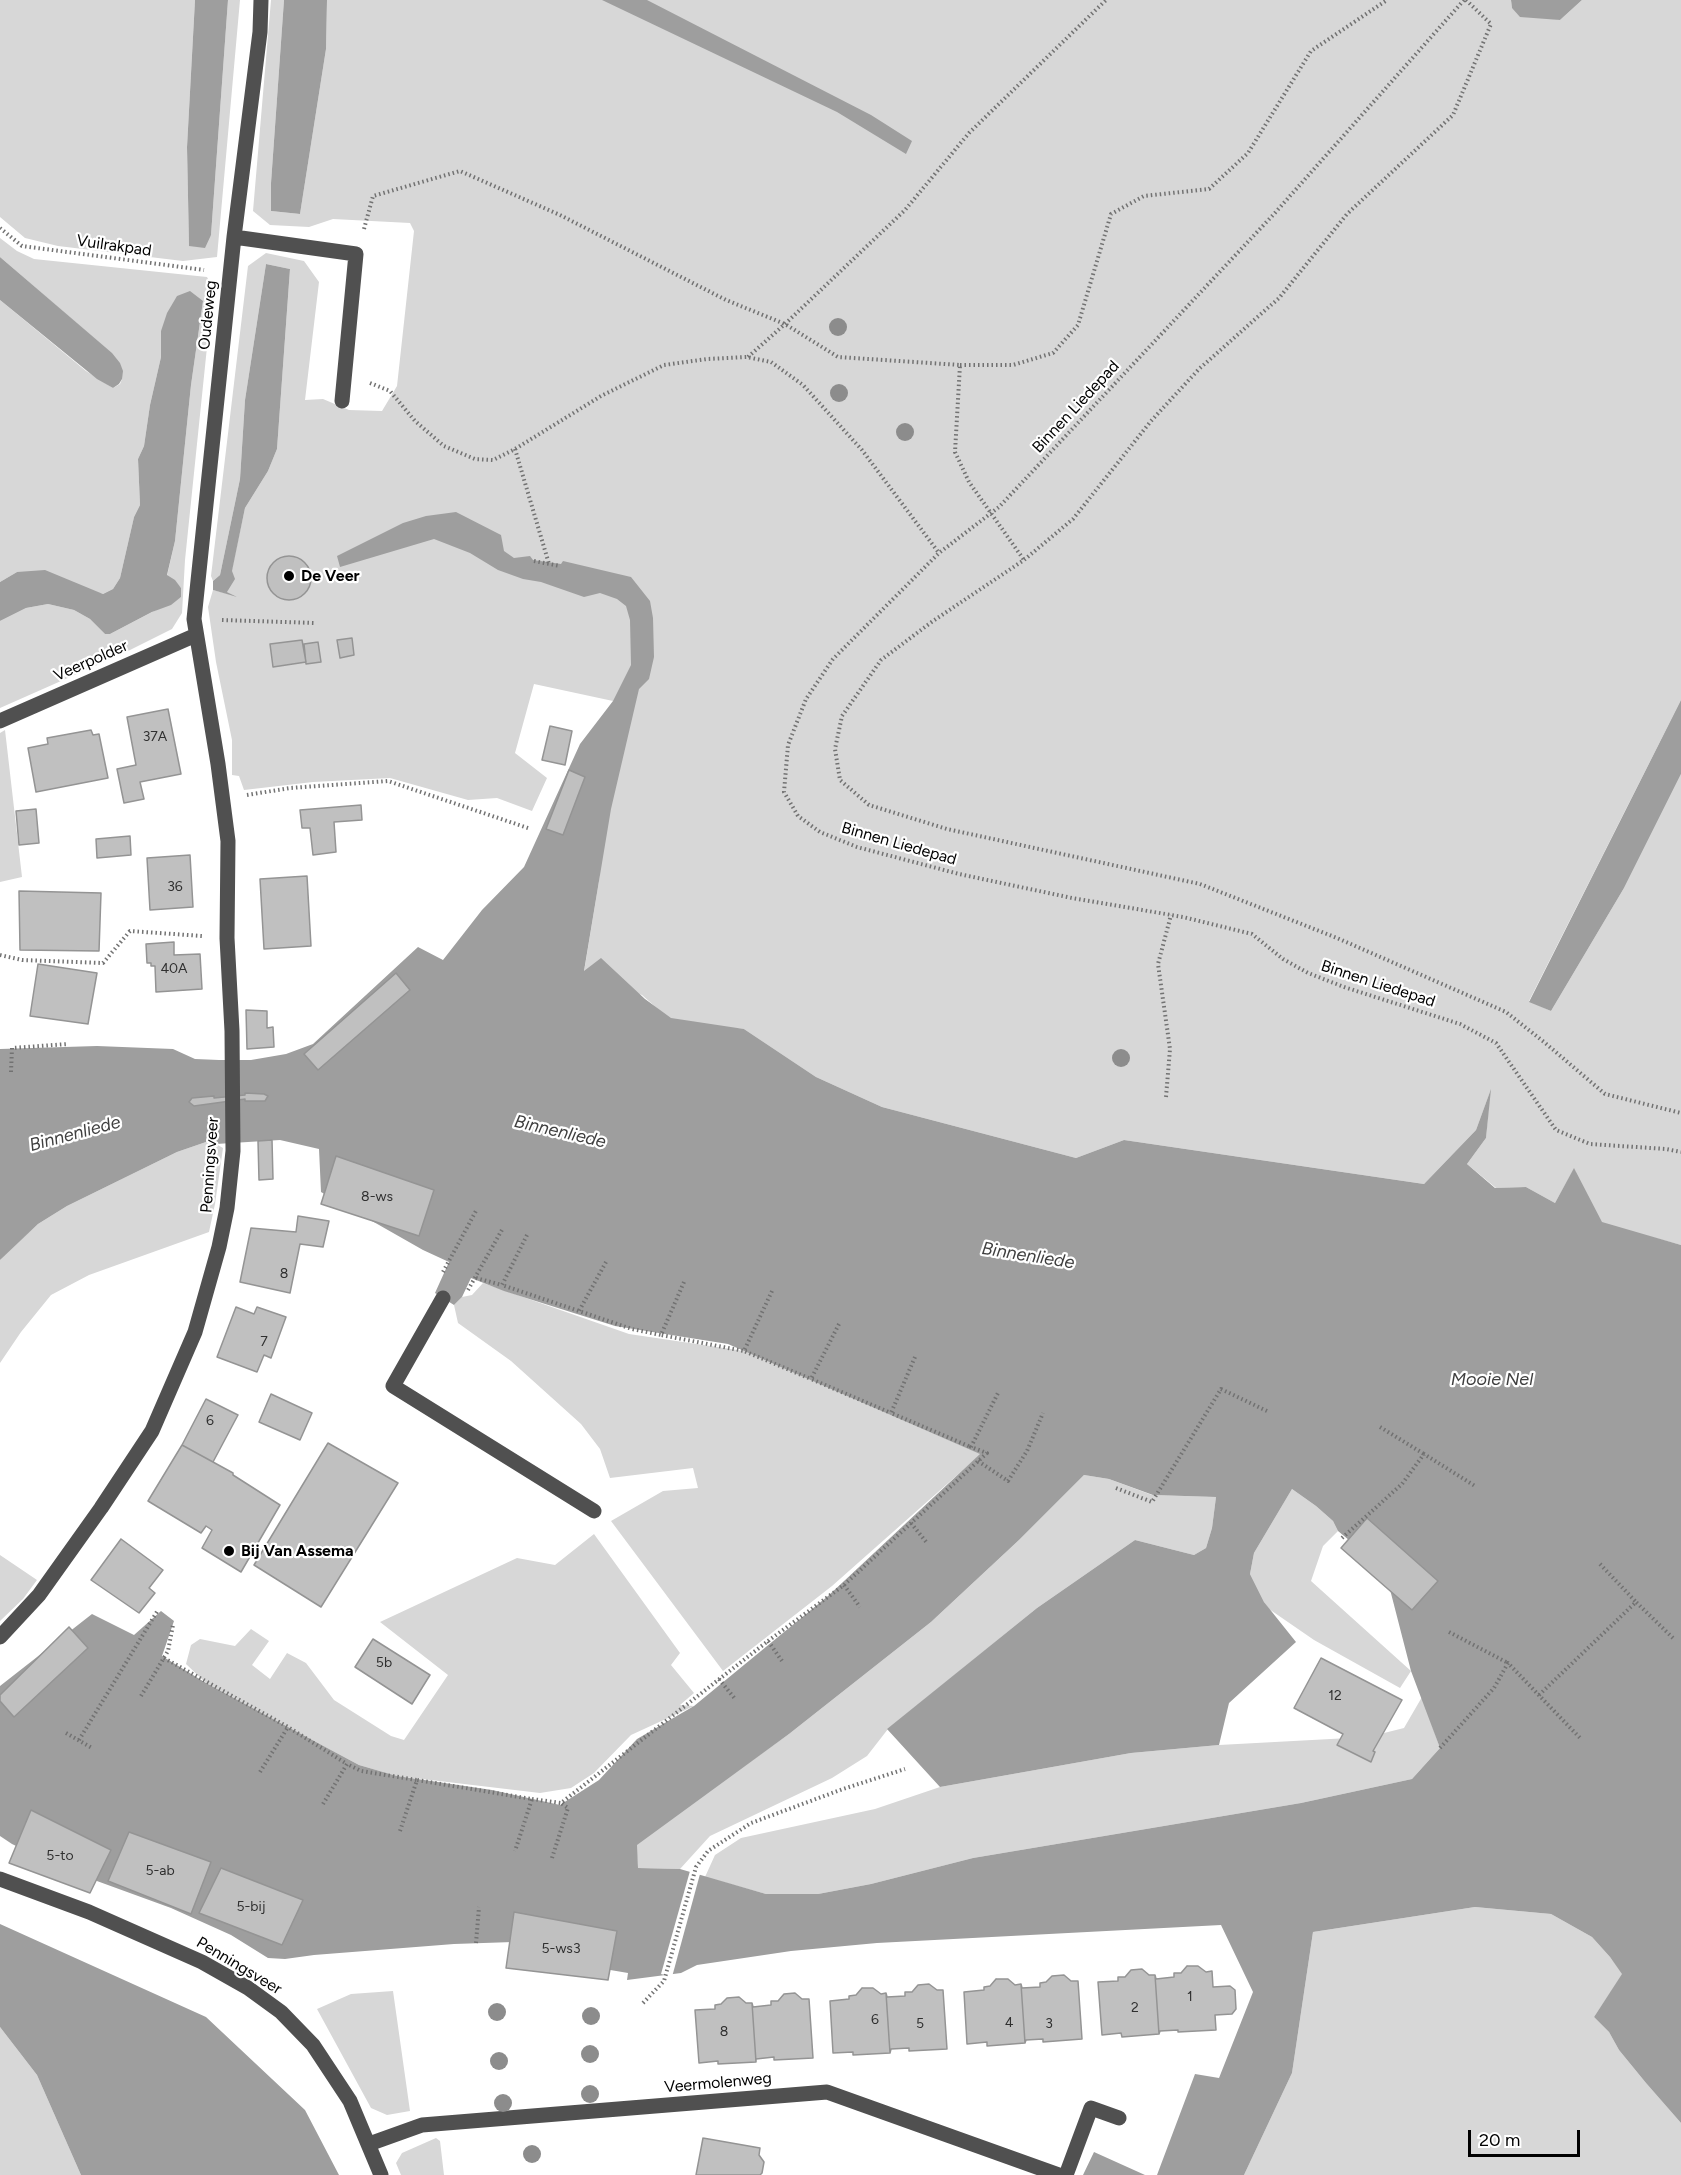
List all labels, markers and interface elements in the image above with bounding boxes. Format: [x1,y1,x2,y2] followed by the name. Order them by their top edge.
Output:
[75,231,153,261] street label: Vuilrakpad
[195,279,221,351] street label: Oudeweg
[1028,357,1124,457] street label: Binnen Liedepad
[301,566,360,586] place label: De Veer
[282,569,296,583] marker: De Veer
[51,636,131,686] street label: Veerpolder
[143,729,167,745] house number: 37A
[839,818,959,870] street label: Binnen Liedepad
[167,879,183,895] house number: 36
[1319,957,1437,1011] street label: Binnen Liedepad
[160,961,188,977] house number: 40A
[27,1111,123,1157] water label: Binnenliede
[512,1111,608,1153] water label: Binnenliede
[197,1116,223,1214] street label: Penningsveer
[361,1189,393,1205] house number: 8-ws
[980,1238,1076,1274] water label: Binnenliede
[280,1266,288,1282] house number: 8
[260,1334,268,1350] house number: 7
[1451,1369,1533,1391] water label: Mooie Nel
[206,1413,214,1429] house number: 6
[241,1541,353,1561] place label: Bij Van Assema
[222,1544,236,1558] marker: Bij Van Assema
[376,1655,392,1671] house number: 5b
[1328,1688,1342,1704] house number: 12
[46,1848,74,1864] house number: 5-to
[145,1863,175,1879] house number: 5-ab
[236,1899,266,1915] house number: 5-bij
[193,1933,285,1999] street label: Penningsveer
[541,1941,581,1957] house number: 5-ws3
[1187,1989,1193,2005] house number: 1
[1131,2000,1139,2016] house number: 2
[871,2012,879,2028] house number: 6
[1005,2015,1013,2031] house number: 4
[916,2016,924,2032] house number: 5
[1045,2016,1053,2032] house number: 3
[720,2024,728,2040] house number: 8
[663,2069,773,2097] street label: Veermolenweg
[1471,2118,1584,2156] scale bar
[1479,2129,1520,2151] text: 20 m

